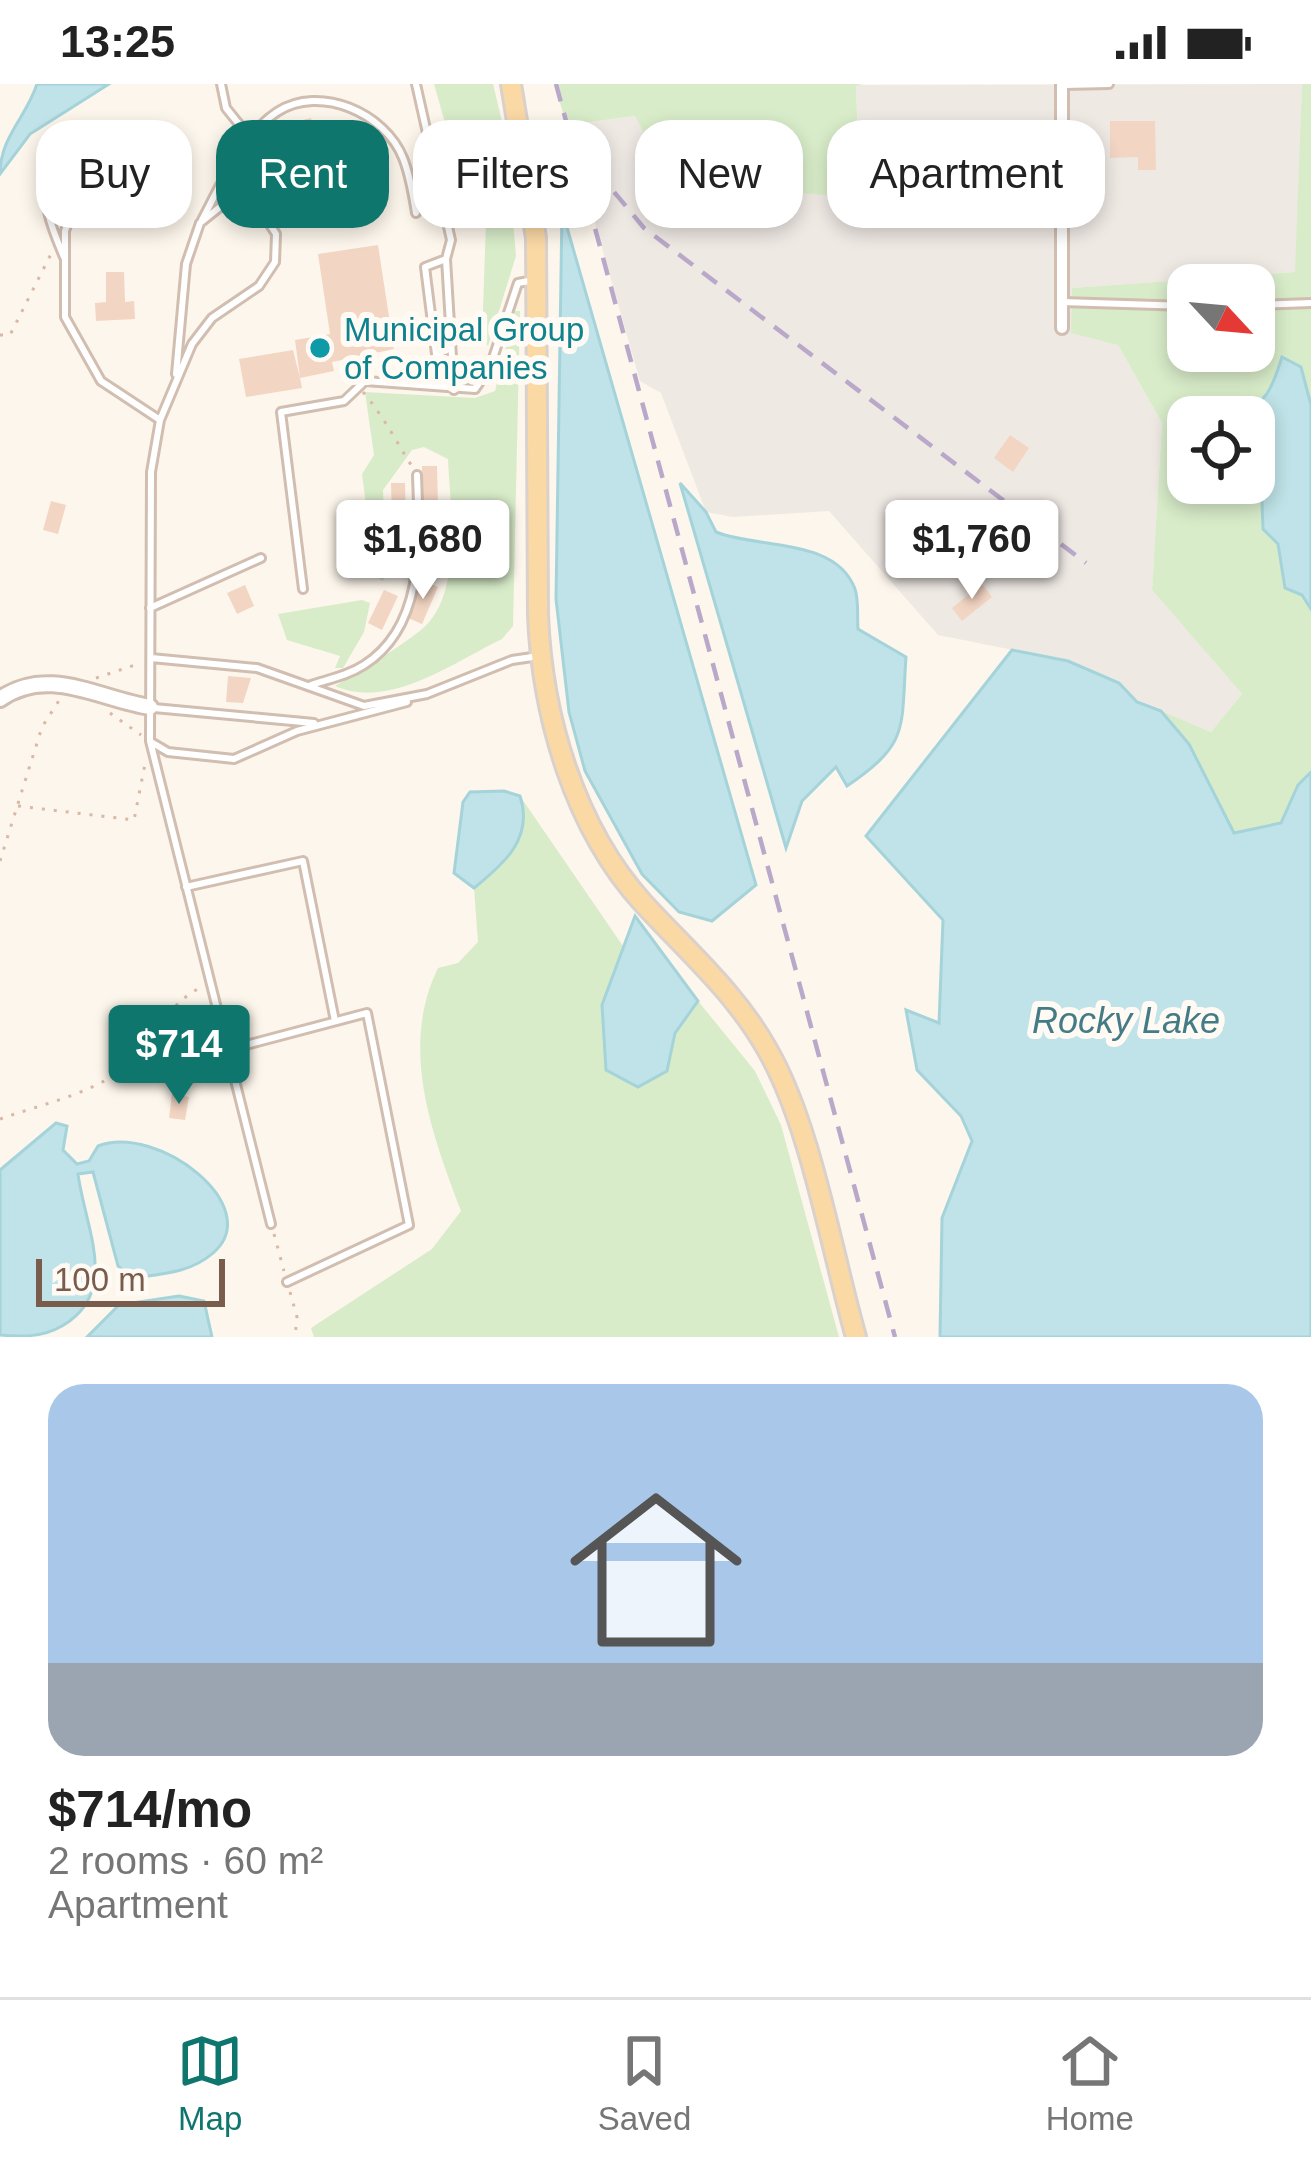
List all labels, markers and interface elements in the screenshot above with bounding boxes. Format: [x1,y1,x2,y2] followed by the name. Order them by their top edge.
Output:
[60,16,175,67] text: 13:25
[36,120,192,228] chip: Buy
[216,120,389,228] chip: Rent
[413,120,611,228] chip: Filters
[635,120,803,228] chip: New
[827,120,1105,228] chip: Apartment
[1167,264,1275,372] north arrow
[1167,264,1275,504] map controls
[344,311,584,386] place label: Municipal Group of Companies
[307,335,333,361] marker: Municipal Group of Companies
[1167,396,1275,504] button: locate
[325,500,521,602] pin: $1,680
[874,500,1070,602] pin: $1,760
[363,517,483,560] text: $1,680
[912,517,1032,560] text: $1,760
[1032,1000,1220,1041] water label: Rocky Lake
[108,1005,250,1107] pin: $714
[136,1022,222,1065] text: $714
[36,1253,225,1306] scale bar
[54,1261,146,1298] text: 100 m
[548,1462,764,1678] icon: home
[48,1781,252,1838] text: $714/mo
[48,1839,323,1882] text: 2 rooms · 60 m²
[48,1883,228,1926] text: Apartment
[177,2028,243,2138] tab: Map
[598,2028,691,2138] tab: Saved
[1046,2028,1134,2138] tab: Home

